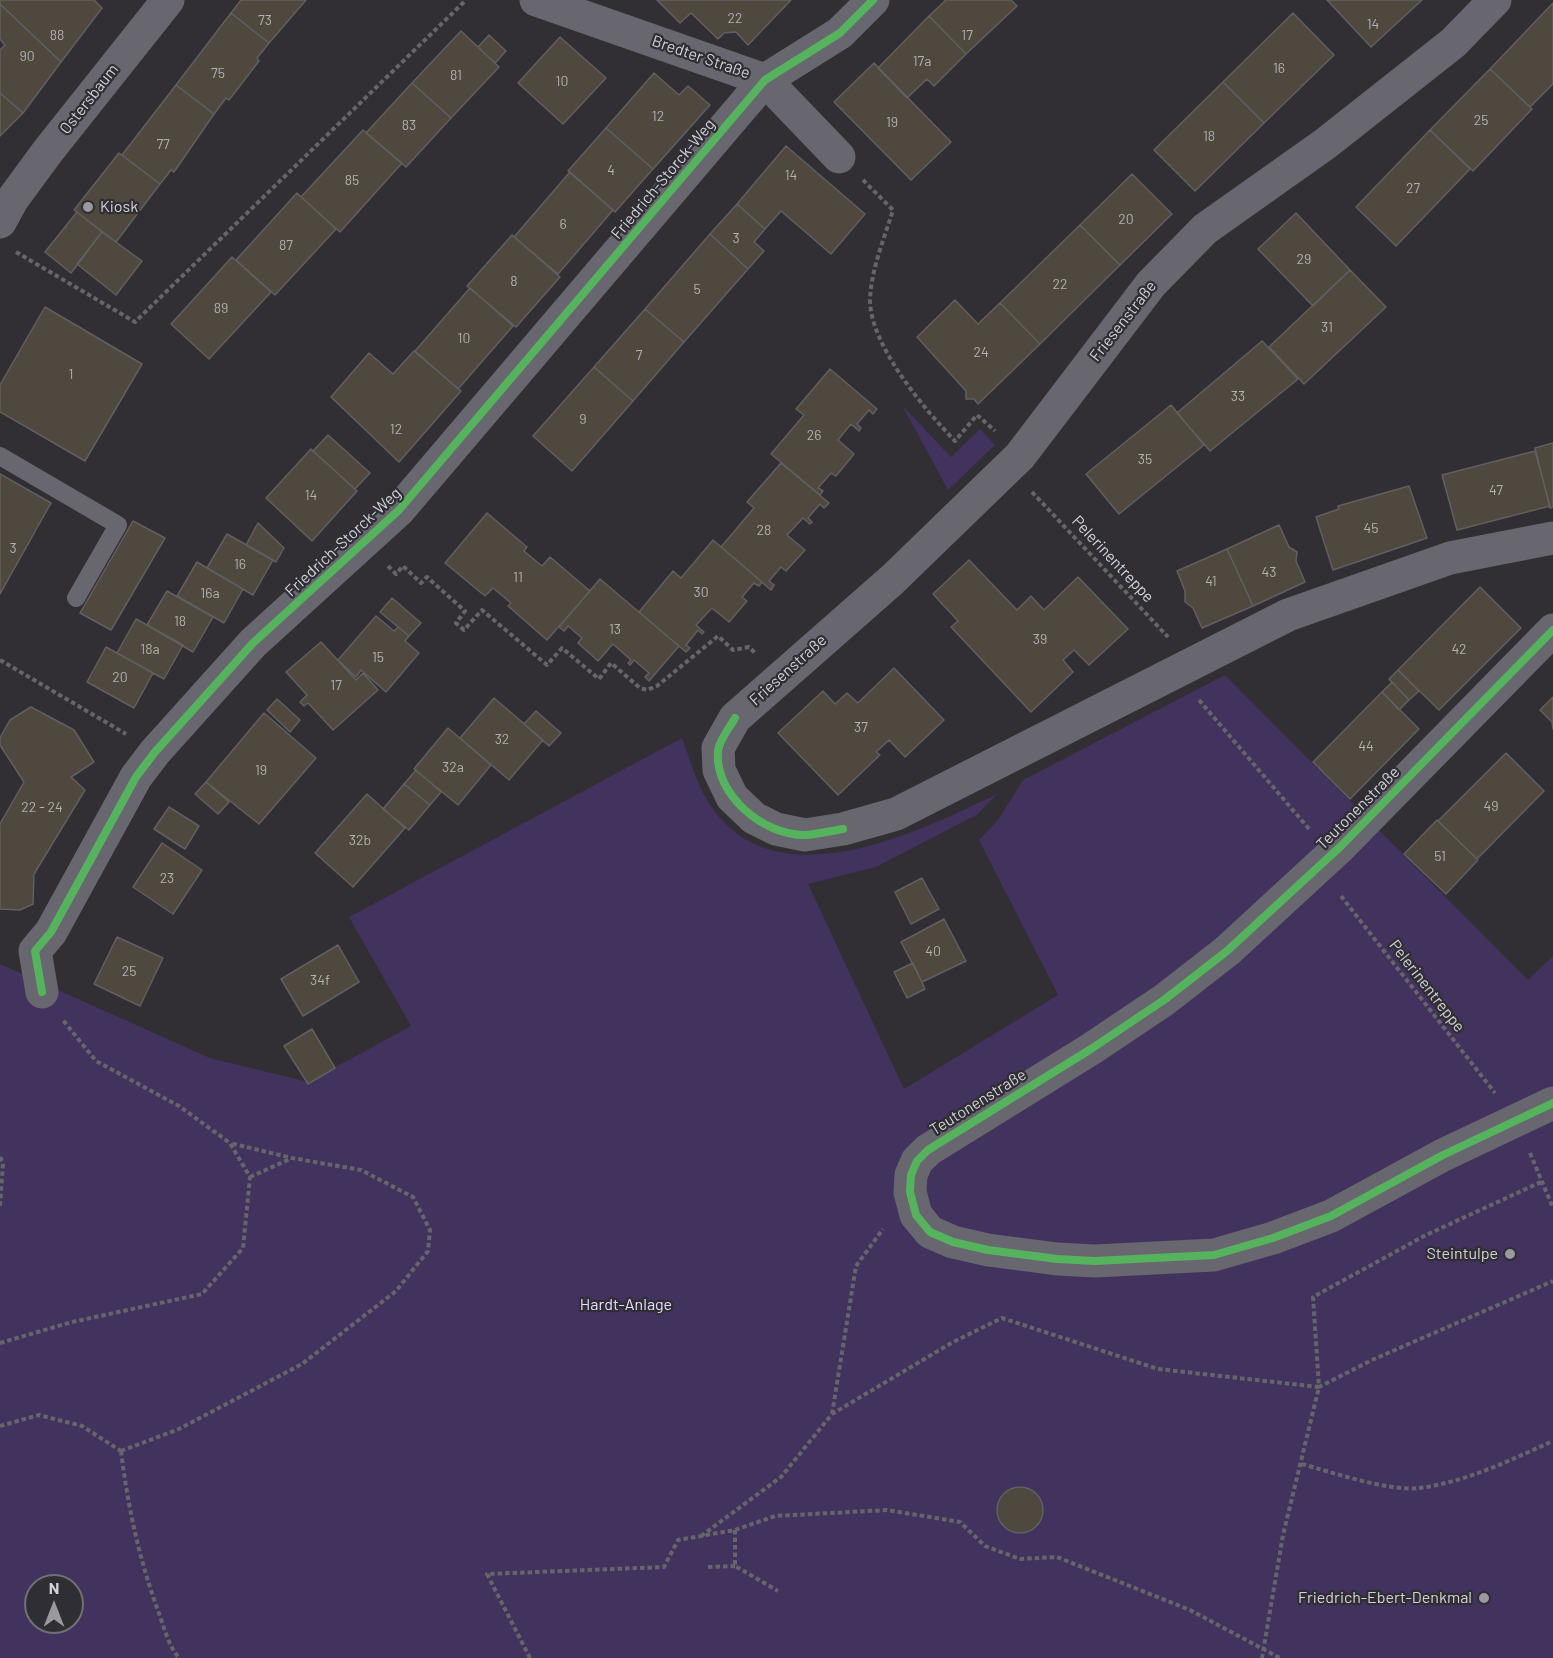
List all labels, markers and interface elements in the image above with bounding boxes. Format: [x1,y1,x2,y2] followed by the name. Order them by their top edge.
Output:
[727,10,743,26] house number: 22
[258,12,272,28] house number: 73
[1367,16,1379,32] house number: 14
[50,27,64,43] house number: 88
[961,27,973,43] house number: 17
[649,31,753,83] street label: Bredter Straße
[19,48,35,64] house number: 90
[913,53,931,69] house number: 17a
[56,60,122,138] street label: Ostersbaum
[1273,60,1285,76] house number: 16
[211,65,225,81] house number: 75
[450,67,462,83] house number: 81
[556,73,568,89] house number: 10
[652,108,664,124] house number: 12
[1474,112,1488,128] house number: 25
[886,114,898,130] house number: 19
[607,115,719,243] street label: Friedrich-Storck-Weg
[402,117,416,133] house number: 83
[1203,128,1215,144] house number: 18
[156,136,170,152] house number: 77
[607,162,615,178] house number: 4
[785,167,797,183] house number: 14
[345,172,359,188] house number: 85
[1406,180,1420,196] house number: 27
[100,197,138,217] place label: Kiosk
[81,200,95,214] marker: Kiosk
[1118,211,1134,227] house number: 20
[559,216,567,232] house number: 6
[732,230,740,246] house number: 3
[279,237,293,253] house number: 87
[1297,251,1311,267] house number: 29
[510,273,518,289] house number: 8
[1052,276,1068,292] house number: 22
[1086,277,1160,365] street label: Friesenstraße
[693,281,701,297] house number: 5
[214,300,228,316] house number: 89
[1321,319,1333,335] house number: 31
[458,330,470,346] house number: 10
[973,344,989,360] house number: 24
[636,347,642,363] house number: 7
[69,366,73,382] house number: 1
[1231,388,1245,404] house number: 33
[579,411,587,427] house number: 9
[390,421,402,437] house number: 12
[807,427,821,443] house number: 26
[1138,451,1152,467] house number: 35
[1489,482,1503,498] house number: 47
[281,483,405,601] street label: Friedrich-Storck-Weg
[305,487,317,503] house number: 14
[1068,512,1158,606] street label: Pelerinentreppe
[1364,520,1378,536] house number: 45
[757,522,771,538] house number: 28
[9,540,17,556] house number: 3
[234,556,246,572] house number: 16
[1262,564,1276,580] house number: 43
[513,569,523,585] house number: 11
[1205,573,1217,589] house number: 41
[693,584,709,600] house number: 30
[200,585,220,601] house number: 16a
[174,613,186,629] house number: 18
[609,621,621,637] house number: 13
[746,630,830,710] street label: Friesenstraße
[1033,631,1047,647] house number: 39
[140,641,160,657] house number: 18a
[1451,641,1467,657] house number: 42
[372,649,384,665] house number: 15
[112,669,128,685] house number: 20
[330,677,342,693] house number: 17
[854,719,868,735] house number: 37
[495,731,509,747] house number: 32
[1358,738,1374,754] house number: 44
[442,759,464,775] house number: 32a
[255,762,267,778] house number: 19
[1312,762,1404,854] street label: Teutonenstraße
[1483,798,1499,814] house number: 49
[21,799,63,815] house number: 22 - 24
[349,832,371,848] house number: 32b
[1434,848,1446,864] house number: 51
[160,870,174,886] house number: 23
[1385,936,1469,1036] street label: Pelerinentreppe
[925,943,941,959] house number: 40
[122,963,136,979] house number: 25
[310,972,330,988] house number: 34f
[926,1065,1030,1139] street label: Teutonenstraße
[1427,1244,1498,1264] place label: Steintulpe
[1503,1247,1517,1261] marker: Steintulpe
[580,1295,672,1315] park label: Hardt-Anlage
[24,1574,84,1634] north arrow
[49,1578,59,1597] text: N
[1298,1588,1472,1608] place label: Friedrich-Ebert-Denkmal
[1477,1591,1491,1605] marker: Friedrich-Ebert-Denkmal

